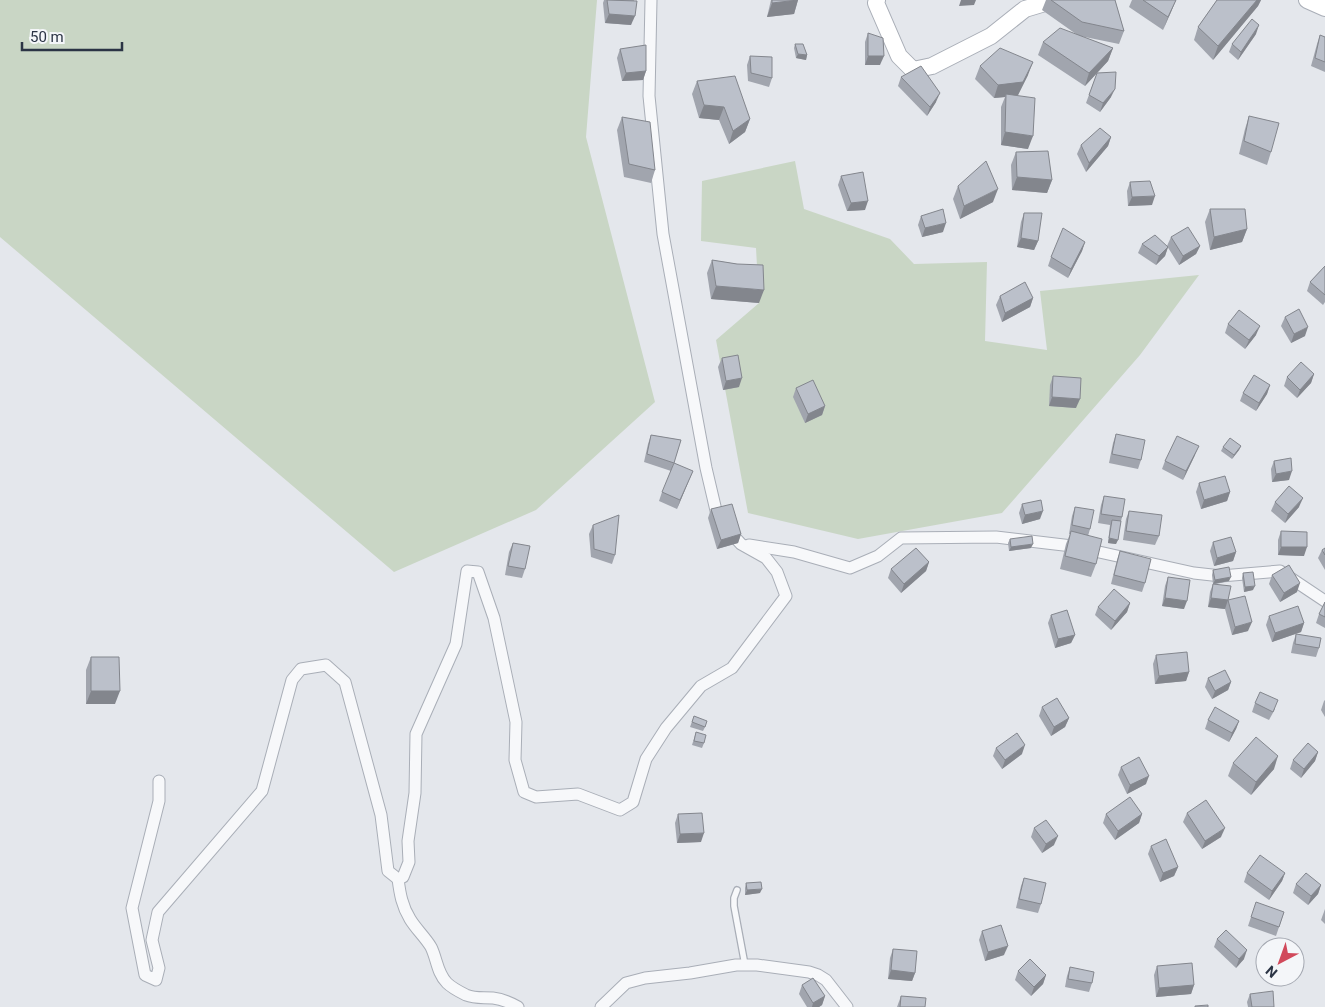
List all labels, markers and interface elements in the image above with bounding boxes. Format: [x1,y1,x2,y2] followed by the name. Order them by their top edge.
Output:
[22,20,122,52] scale bar
[30,28,64,46] text: 50 m
[1255,937,1305,987] north arrow
[1262,963,1280,981] text: N

